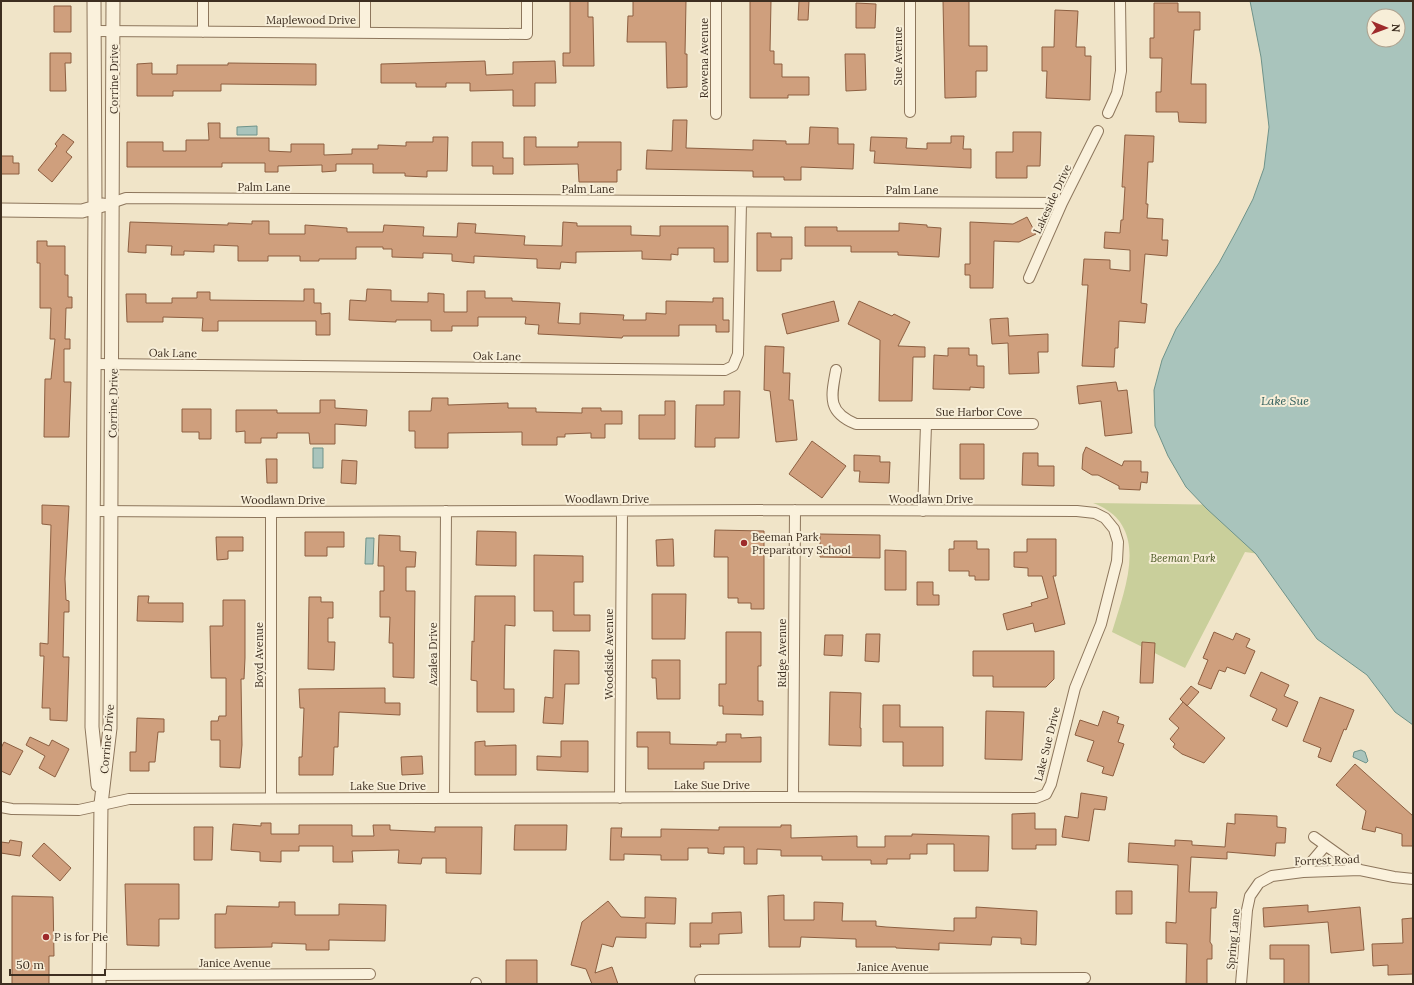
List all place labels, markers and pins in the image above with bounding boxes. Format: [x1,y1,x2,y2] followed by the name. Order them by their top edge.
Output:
[752,530,851,557] place label: Beeman Park Preparatory School
[739,538,749,548] marker: Beeman Park Preparatory School
[54,930,108,944] place label: P is for Pie
[41,932,51,942] marker: P is for Pie

